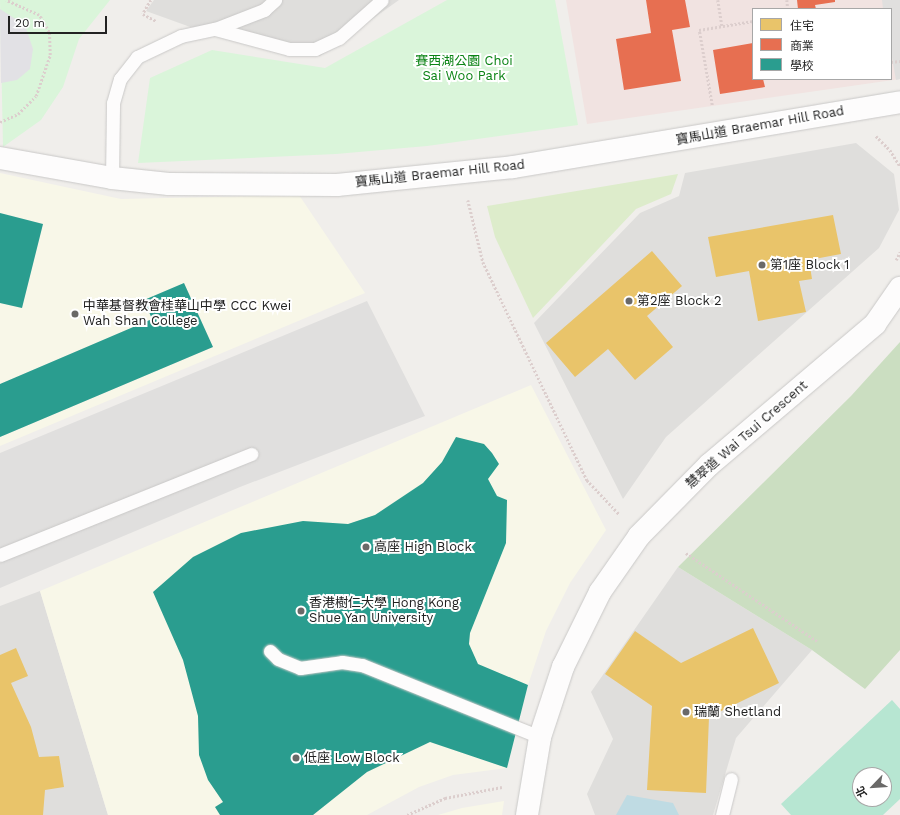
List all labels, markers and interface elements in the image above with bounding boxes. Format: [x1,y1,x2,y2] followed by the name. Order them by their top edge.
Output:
[10,8,109,34] scale bar
[752,8,892,80] legend
[15,16,45,30] text: 20 m
[790,19,814,33] text: 住宅
[790,39,814,53] text: 商業
[415,54,513,85] park label: 賽西湖公園 Choi Sai Woo Park
[790,59,814,73] text: 學校
[674,103,846,149] street label: 寶馬山道 Braemar Hill Road
[354,157,526,191] street label: 寶馬山道 Braemar Hill Road
[770,257,850,273] place label: 第1座 Block 1
[757,260,767,270] marker: 第1座 Block 1
[637,293,722,309] place label: 第2座 Block 2
[624,296,634,306] marker: 第2座 Block 2
[83,299,291,330] place label: 中華基督教會桂華山中學 CCC Kwei Wah Shan College
[70,309,80,319] marker: 中華基督教會桂華山中學 CCC Kwei Wah Shan College
[683,378,811,492] street label: 慧翠道 Wai Tsui Crescent
[374,539,472,555] place label: 高座 High Block
[361,542,371,552] marker: 高座 High Block
[309,596,459,627] place label: 香港樹仁大學 Hong Kong Shue Yan University
[296,606,306,616] marker: 香港樹仁大學 Hong Kong Shue Yan University
[694,704,781,720] place label: 瑞蘭 Shetland
[681,707,691,717] marker: 瑞蘭 Shetland
[304,750,400,766] place label: 低座 Low Block
[291,753,301,763] marker: 低座 Low Block
[852,767,892,807] north arrow
[853,784,870,800] text: 北

